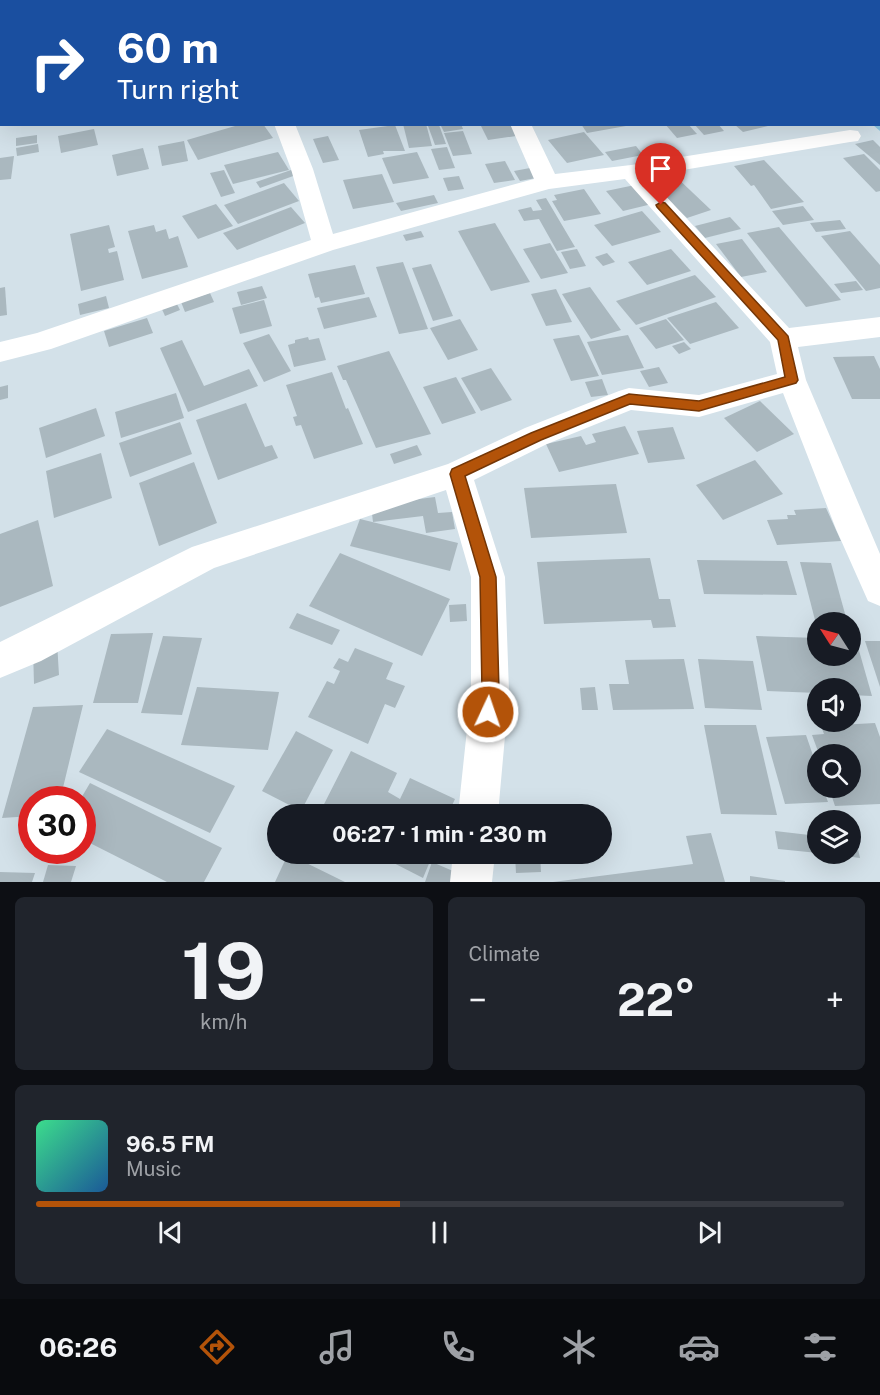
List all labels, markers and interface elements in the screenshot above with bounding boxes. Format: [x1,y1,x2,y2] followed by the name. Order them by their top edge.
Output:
[117,23,219,72] text: 60 m
[18,24,96,102] icon: right
[117,73,240,105] text: Turn right
[635,143,686,205] pin
[644,152,677,185] icon: arrive
[807,612,861,666] north arrow
[807,612,861,864] map controls
[807,678,861,732] button: sound
[456,680,520,744] position arrow
[807,744,861,798] button: search
[18,786,96,864] speed limit sign: 30
[807,810,861,864] button: layers
[332,821,547,847] text: 06:27 · 1 min · 230 m
[181,925,266,1017] text: 19
[469,942,540,966] text: Climate
[617,973,695,1026] text: 22°
[469,981,487,1019] text: −
[826,981,844,1019] text: +
[200,1010,247,1034] text: km/h
[126,1131,214,1157] text: 96.5 FM
[126,1157,181,1181] text: Music
[154,1216,187,1249] icon: previous
[423,1216,456,1249] icon: pause
[693,1216,726,1249] icon: next
[196,1326,238,1368] icon: directions
[316,1326,358,1368] icon: music
[437,1326,479,1368] icon: phone
[558,1326,600,1368] icon: climate
[678,1326,720,1368] icon: car
[799,1326,841,1368] icon: filters
[39,1331,117,1363] text: 06:26

